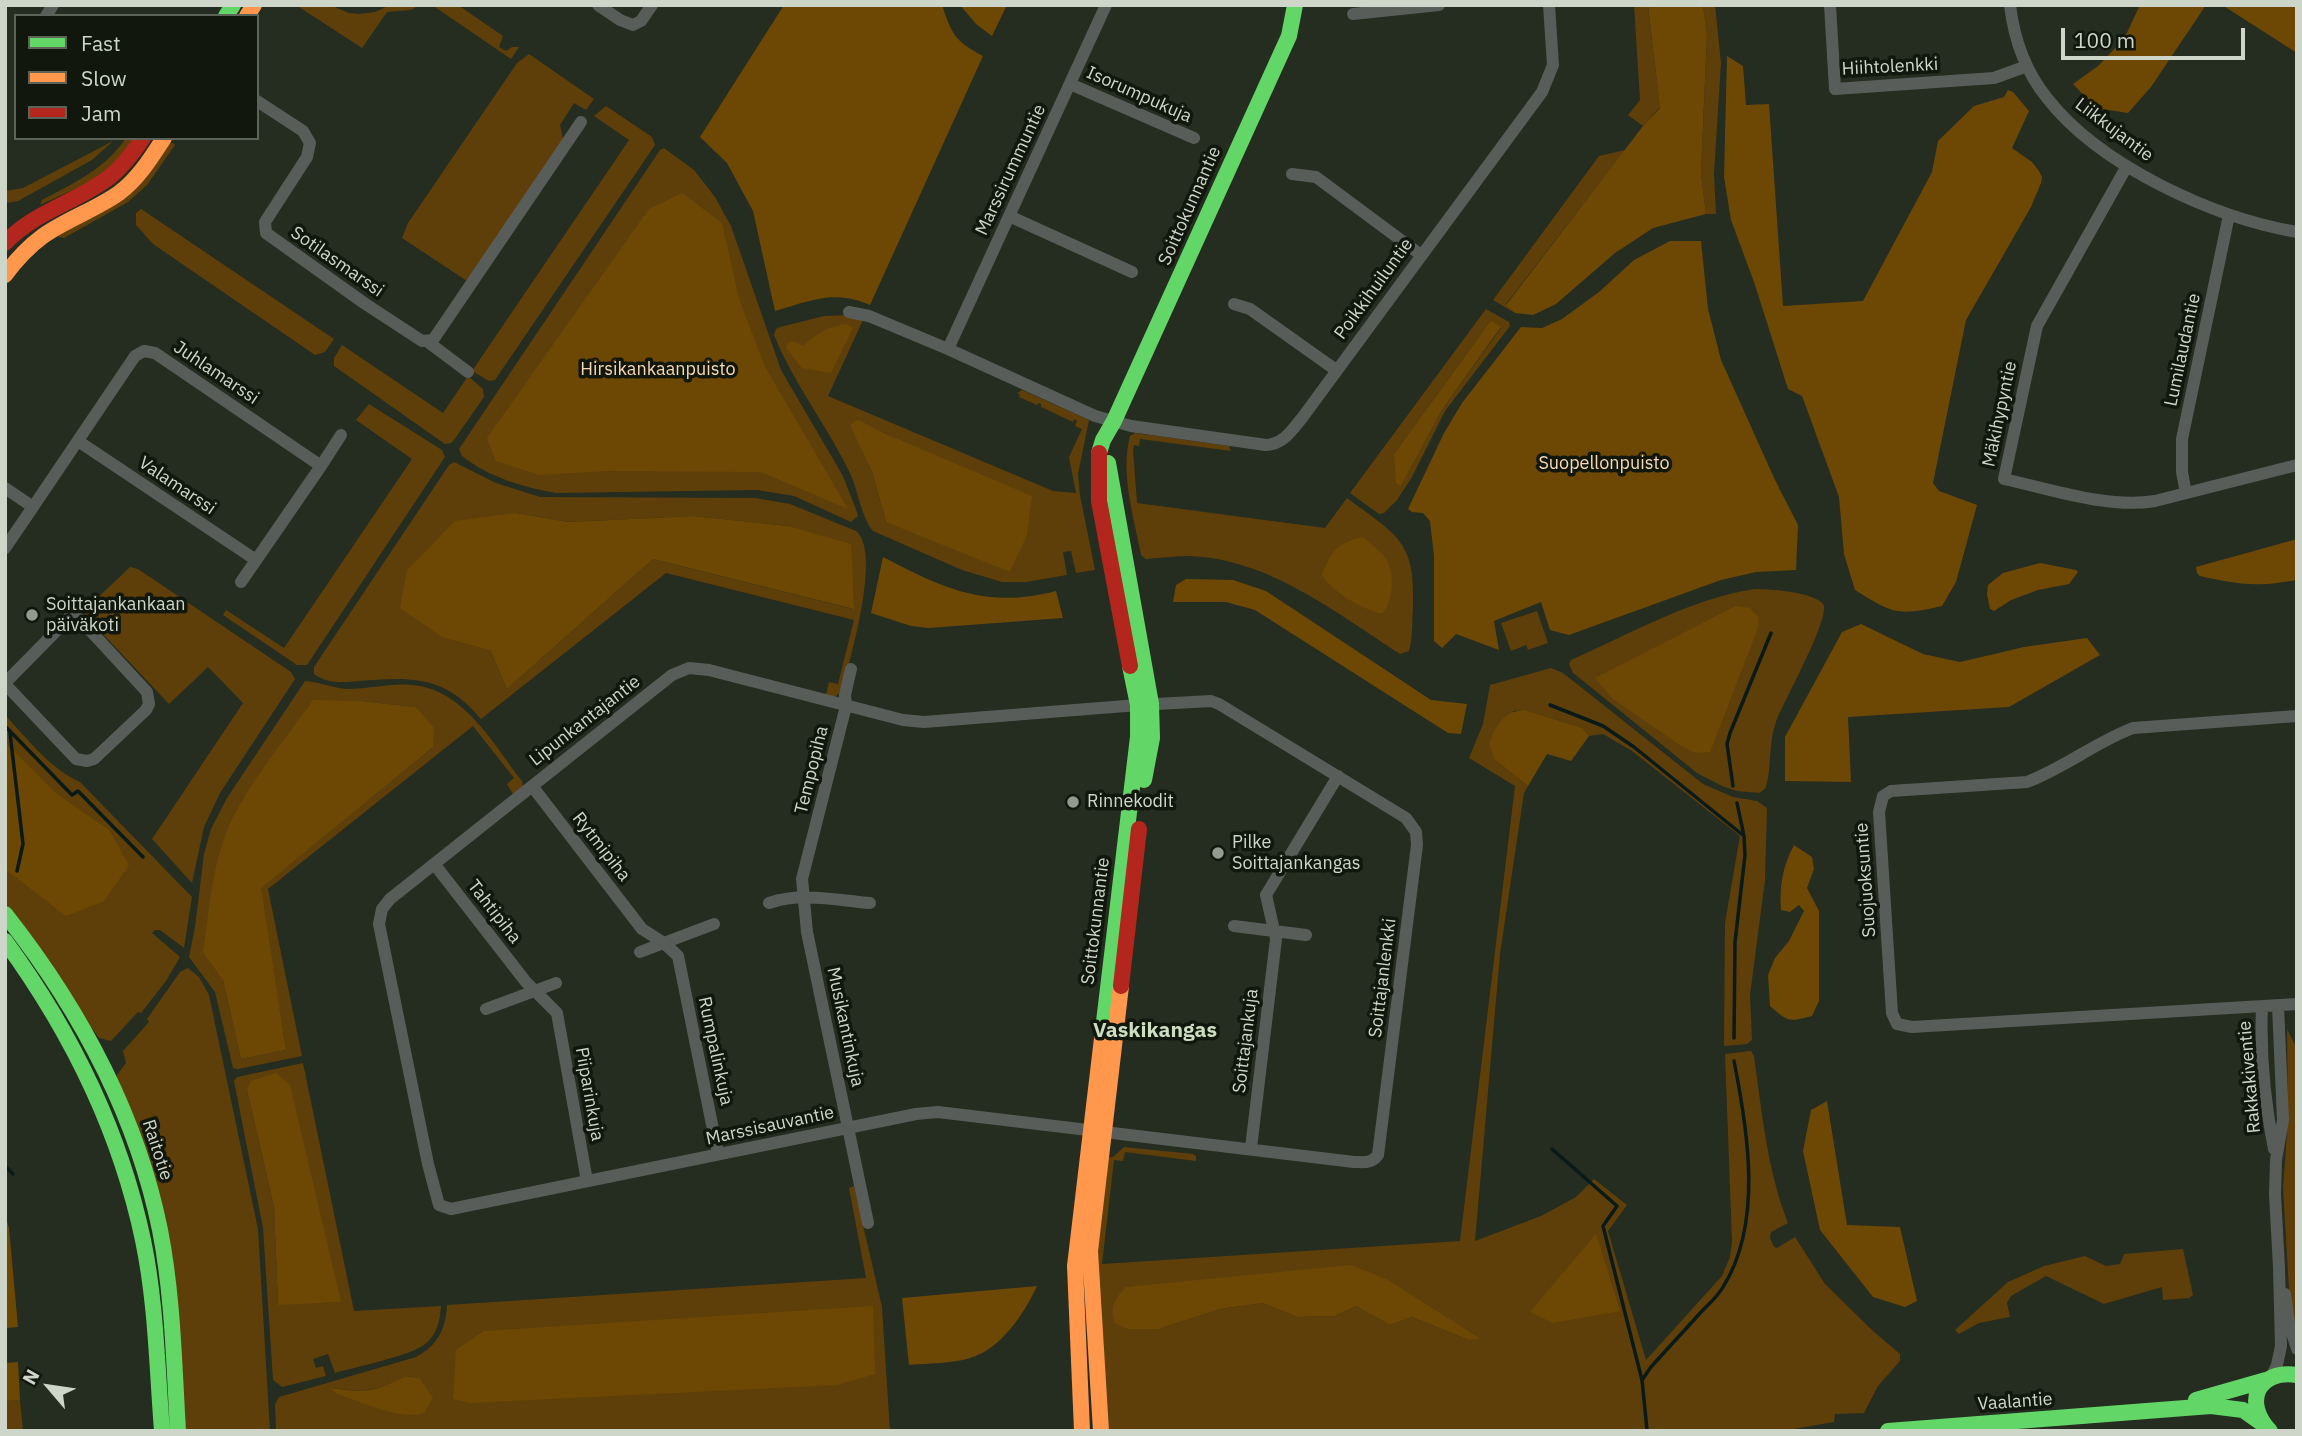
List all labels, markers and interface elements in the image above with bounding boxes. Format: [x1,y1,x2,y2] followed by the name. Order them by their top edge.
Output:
[14,14,259,140] legend
[2064,14,2248,58] scale bar
[2074,26,2135,54] text: 100 m
[81,29,121,57] text: Fast
[1841,54,1939,80] street label: Hiihtolenkki
[1083,62,1195,128] street label: Isorumpukuja
[81,64,127,92] text: Slow
[2071,94,2157,166] street label: Liikkujantie
[81,99,121,127] text: Jam
[971,101,1051,239] street label: Marssirummuntie
[1154,143,1226,269] street label: Soittokunnantie
[286,222,388,302] street label: Sotilasmarssi
[1330,234,1418,344] street label: Poikkihuiluntie
[2160,292,2206,408] street label: Lumilaudantie
[169,337,263,409] street label: Juhlamarssi
[580,359,736,381] park label: Hirsikankaanpuisto
[1978,359,2022,469] street label: Mäkihypyntie
[134,452,220,520] street label: Valamarssi
[1538,453,1670,475] park label: Suopellonpuisto
[46,594,186,636] place label: Soittajankankaan päiväkoti
[24,607,40,623] marker: Soittajankankaan päiväkoti
[525,671,645,771] street label: Lipunkantajantie
[791,724,833,816] street label: Tempopiha
[1087,791,1174,813] place label: Rinnekodit
[1065,794,1081,810] marker: Rinnekodit
[567,808,635,886] street label: Rytmipiha
[1851,822,1881,938] street label: Suojuoksuntie
[1232,832,1361,874] place label: Pilke Soittajankangas
[1210,845,1226,861] marker: Pilke Soittajankangas
[1077,856,1115,986] street label: Soittokunnantie
[463,876,525,948] street label: Tahtipiha
[1365,917,1401,1039] street label: Soittajanlenkki
[822,965,868,1089] street label: Musikantinkuja
[1229,988,1263,1094] street label: Soittajankuja
[693,995,737,1107] street label: Rumpalinkuja
[1093,1018,1217,1044] district label: Vaskikangas
[2234,1020,2266,1134] street label: Rakkakiventie
[570,1045,608,1143] street label: Piiparinkuja
[704,1102,836,1150] street label: Marssisauvantie
[137,1117,177,1183] street label: Raitotie
[14,1352,84,1422] north arrow
[17,1365,44,1389] text: N
[1977,1389,2053,1415] street label: Vaalantie

